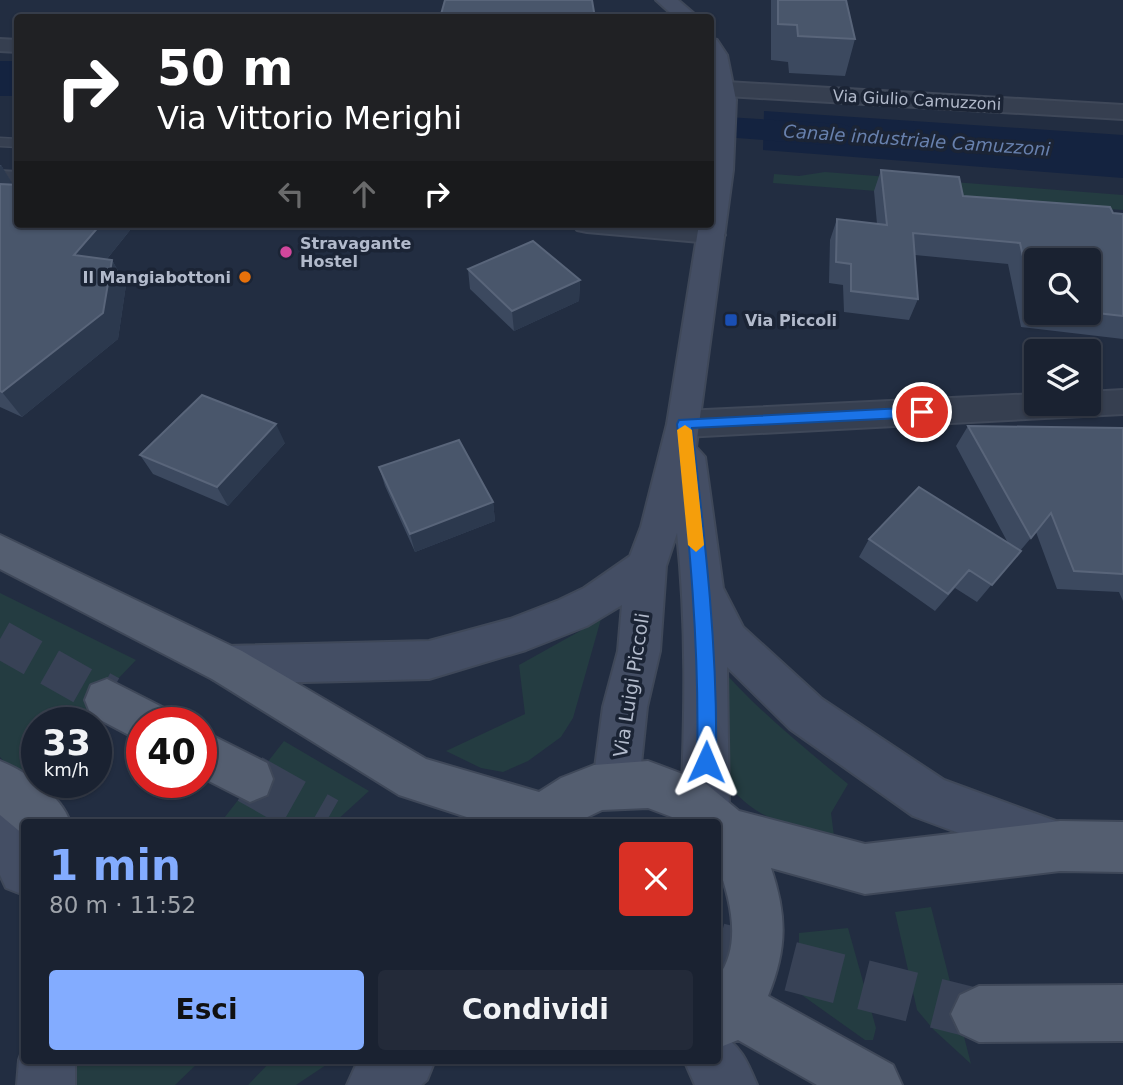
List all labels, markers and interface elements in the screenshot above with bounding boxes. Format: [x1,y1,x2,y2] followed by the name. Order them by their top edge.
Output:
[157,40,293,97] text: 50 m
[42,42,133,133] icon: right
[832,86,1002,114] street label: Via Giulio Camuzzoni
[157,99,462,137] text: Via Vittorio Merighi
[783,120,1051,160] water label: Canale industriale Camuzzoni
[272,175,310,213] icon: left
[345,175,383,213] icon: ahead
[418,175,456,213] icon: right
[300,234,411,271] place label: Stravagante Hostel
[278,244,294,260] marker: Stravagante Hostel
[1024,248,1101,416] map controls
[1024,248,1101,325] button: search
[83,268,231,287] place label: Il Mangiabottoni
[237,269,253,285] marker: Il Mangiabottoni
[745,311,837,330] place label: Via Piccoli
[723,312,739,328] marker: Via Piccoli
[1024,339,1101,416] button: layers
[892,382,952,442] pin
[903,393,941,431] icon: arrive
[609,611,653,759] street label: Via Luigi Piccoli
[126,707,217,798] speed limit sign: 40
[42,723,91,763] text: 33
[669,725,743,799] position arrow
[44,759,89,780] text: km/h
[49,841,181,890] text: 1 min
[619,842,693,916] button: close
[49,892,196,918] text: 80 m · 11:52
[49,970,364,1050] button: Esci
[378,970,693,1050] button: Condividi

